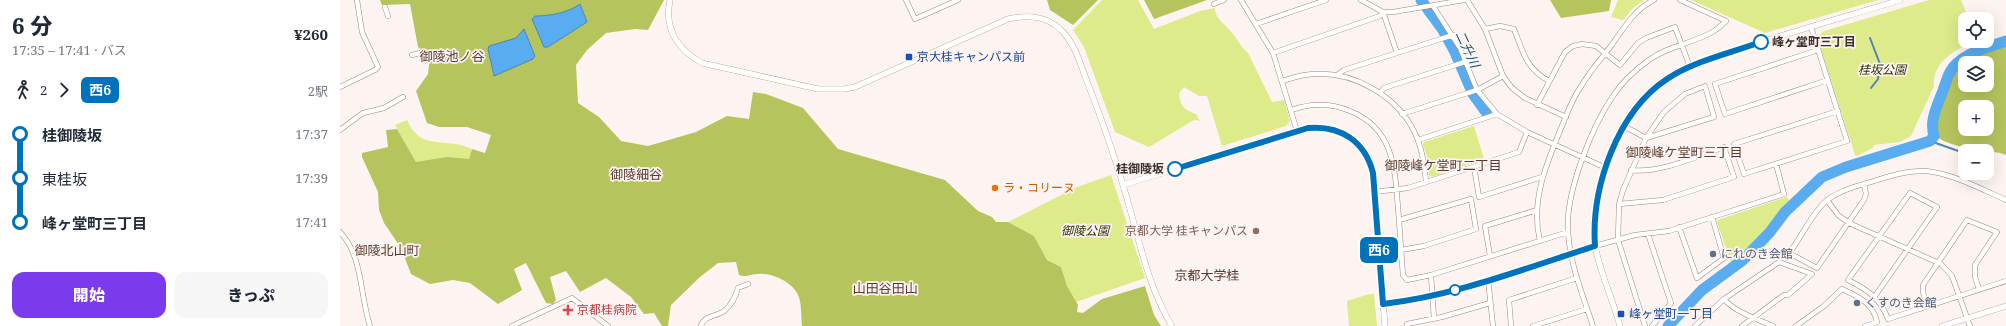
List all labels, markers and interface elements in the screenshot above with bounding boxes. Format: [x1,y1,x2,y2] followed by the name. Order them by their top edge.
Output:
[12,10,52,40] text: 6 分
[1958,12,1994,180] map controls
[1958,12,1994,48] button: locate
[294,24,328,44] text: ¥260
[1452,28,1485,72] water label: 二升川
[1772,33,1856,50] place label: 峰ヶ堂町三丁目
[1753,34,1769,50] marker: 峰ヶ堂町三丁目
[12,41,127,59] text: 17:35 – 17:41 · バス
[419,47,485,65] district label: 御陵池ノ谷
[917,48,1025,65] place label: 京大桂キャンパス前
[904,52,914,62] marker: 京大桂キャンパス前
[1958,56,1994,92] button: layers
[1858,61,1908,78] park label: 桂坂公園
[12,79,34,101] icon: walk
[53,79,75,101] icon: forward
[89,80,111,99] text: 西6
[40,81,47,99] text: 2
[308,82,328,100] text: 2駅
[1958,100,1994,136] button: +
[42,125,102,145] text: 桂御陵坂
[295,125,328,143] text: 17:37
[1625,143,1743,161] district label: 御陵峰ケ堂町三丁目
[1958,144,1994,180] button: −
[1384,156,1502,174] district label: 御陵峰ケ堂町二丁目
[1116,160,1164,177] place label: 桂御陵坂
[1167,161,1183,177] marker: 桂御陵坂
[610,165,662,183] district label: 御陵細谷
[42,169,87,189] text: 東桂坂
[295,169,328,187] text: 17:39
[1003,179,1075,196] place label: ラ・コリーヌ
[990,183,1000,193] marker: ラ・コリーヌ
[42,213,147,233] text: 峰ヶ堂町三丁目
[295,213,328,231] text: 17:41
[1061,222,1111,239] park label: 御陵公園
[1125,222,1248,239] place label: 京都大学 桂キャンパス
[1251,226,1261,236] marker: 京都大学 桂キャンパス
[1361,237,1397,263] line badge: 西6
[1368,240,1390,259] text: 西6
[354,241,420,259] district label: 御陵北山町
[1721,245,1793,262] place label: にれのき会館
[1708,249,1718,259] marker: にれのき会館
[1174,266,1240,284] district label: 京都大学桂
[12,272,166,318] button: 開始
[174,272,328,318] button: きっぷ
[852,279,918,297] district label: 山田谷田山
[1449,284,1461,296] unlabelled marker
[1865,294,1937,311] place label: くすのき会館
[1852,298,1862,308] marker: くすのき会館
[577,301,637,318] place label: 京都桂病院
[562,304,574,316] marker: 京都桂病院
[1629,305,1713,322] place label: 峰ヶ堂町一丁目
[1616,309,1626,319] marker: 峰ヶ堂町一丁目

